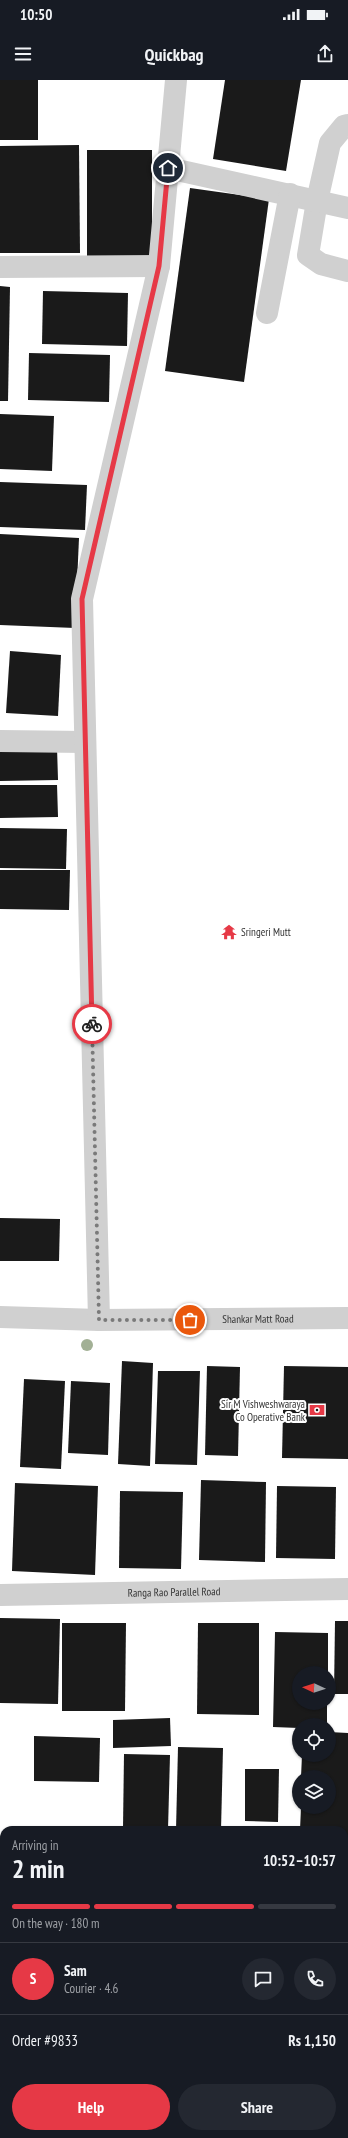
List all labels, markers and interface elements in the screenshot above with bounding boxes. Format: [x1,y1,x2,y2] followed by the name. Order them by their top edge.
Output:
[20,5,52,24] text: 10:50
[12,43,34,65] icon: menu
[144,43,204,66] text: Quickbag
[314,43,336,65] icon: share
[151,151,185,185] pin
[157,157,179,179] icon: home
[220,923,238,941] temple icon: Sringeri Mutt
[241,925,291,939] place label: Sringeri Mutt
[72,1004,112,1044] courier
[81,1013,103,1035] icon: bike
[173,1303,207,1337] pin
[179,1309,201,1331] icon: bag
[222,1311,294,1326] street label: Shankar Matt Road
[221,1397,306,1424] place label: Sir M Vishweshwaraya Co Operative Bank
[308,1401,326,1419] bank icon: Sir M Vishweshwaraya Co Operative Bank
[127,1584,221,1600] street label: Ranga Rao Parallel Road
[292,1666,336,1710] north arrow
[292,1666,336,1814] map controls
[292,1718,336,1762] button: locate
[292,1770,336,1814] button: layers
[12,1837,59,1854] text: Arriving in
[263,1851,336,1870] text: 10:52–10:57
[12,1852,65,1885] text: 2 min
[12,1915,99,1932] text: On the way · 180 m
[242,1958,284,2000] button: chat
[294,1958,336,2000] button: phone
[64,1961,87,1980] text: Sam
[30,1969,36,1988] text: S
[64,1980,118,1997] text: Courier · 4.6
[12,2031,78,2050] text: Order #9833
[288,2031,336,2050] text: Rs 1,150
[12,2084,170,2130] button: Help
[178,2084,336,2130] button: Share

